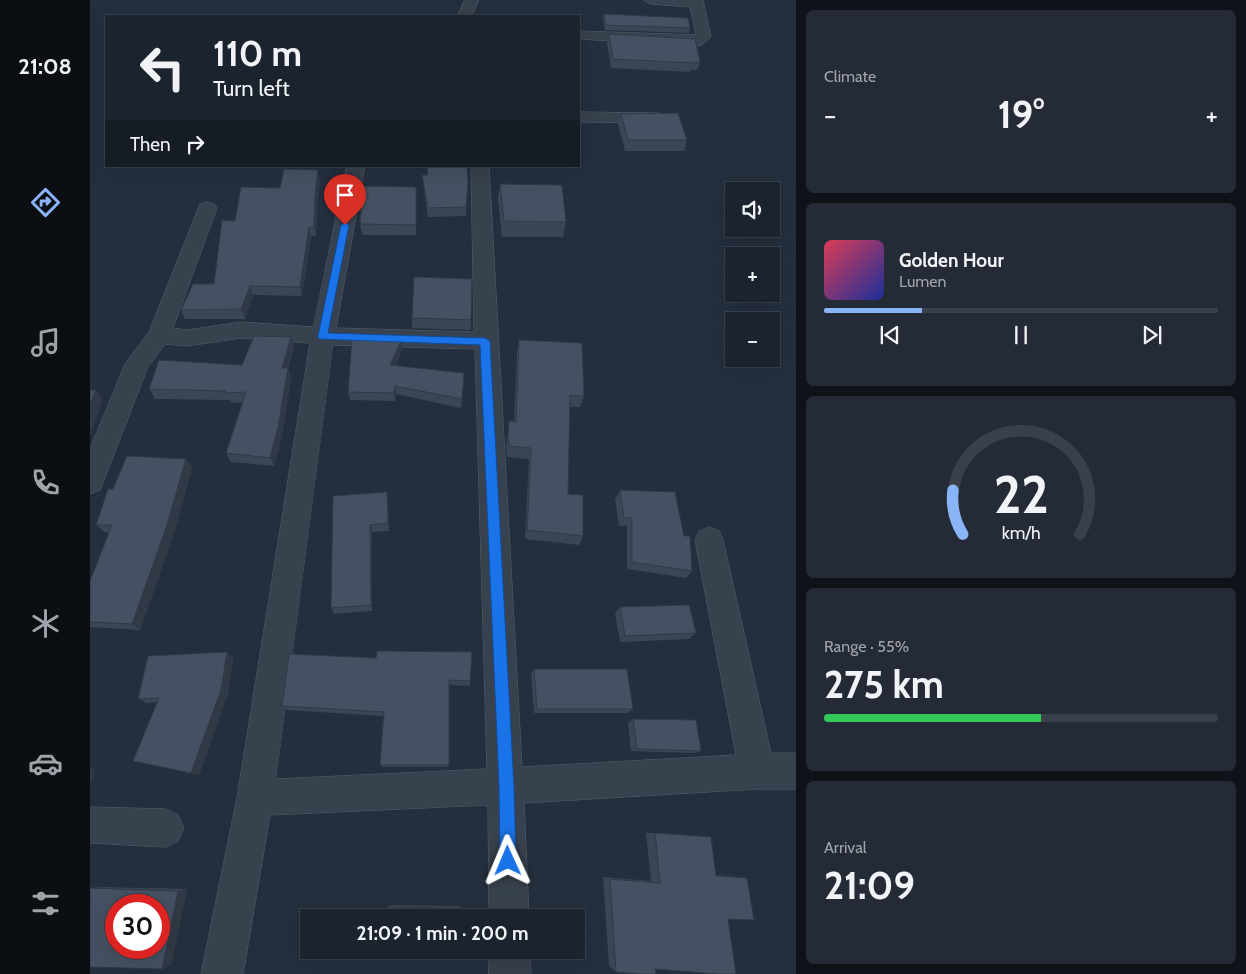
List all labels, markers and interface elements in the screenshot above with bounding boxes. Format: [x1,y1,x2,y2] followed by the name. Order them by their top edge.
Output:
[213,32,302,75] text: 110 m
[130,35,195,100] icon: left
[18,53,72,80] text: 21:08
[824,67,876,86] text: Climate
[213,75,290,102] text: Turn left
[998,91,1044,138] text: 19°
[824,98,836,132] text: −
[1206,98,1218,132] text: +
[181,130,209,158] icon: right
[130,133,171,156] text: Then
[324,174,366,225] pin
[331,181,359,209] icon: arrive
[725,182,780,367] map controls
[725,182,780,237] button: sound
[28,185,63,220] icon: directions
[725,247,780,302] button: +
[899,249,1004,272] text: Golden Hour
[899,272,946,291] text: Lumen
[725,312,780,367] button: −
[876,321,904,349] icon: previous
[1007,321,1035,349] icon: pause
[1138,321,1166,349] icon: next
[28,325,63,360] icon: music
[993,463,1049,526] text: 22
[28,465,63,500] icon: phone
[1001,522,1041,543] text: km/h
[28,606,63,641] icon: climate
[824,637,909,656] text: Range · 55%
[824,661,944,708] text: 275 km
[28,746,63,781] icon: car
[481,834,533,886] position arrow
[824,838,867,857] text: Arrival
[824,862,915,909] text: 21:09
[28,886,63,921] icon: filters
[105,894,170,959] speed limit sign: 30
[357,922,528,945] text: 21:09 · 1 min · 200 m

